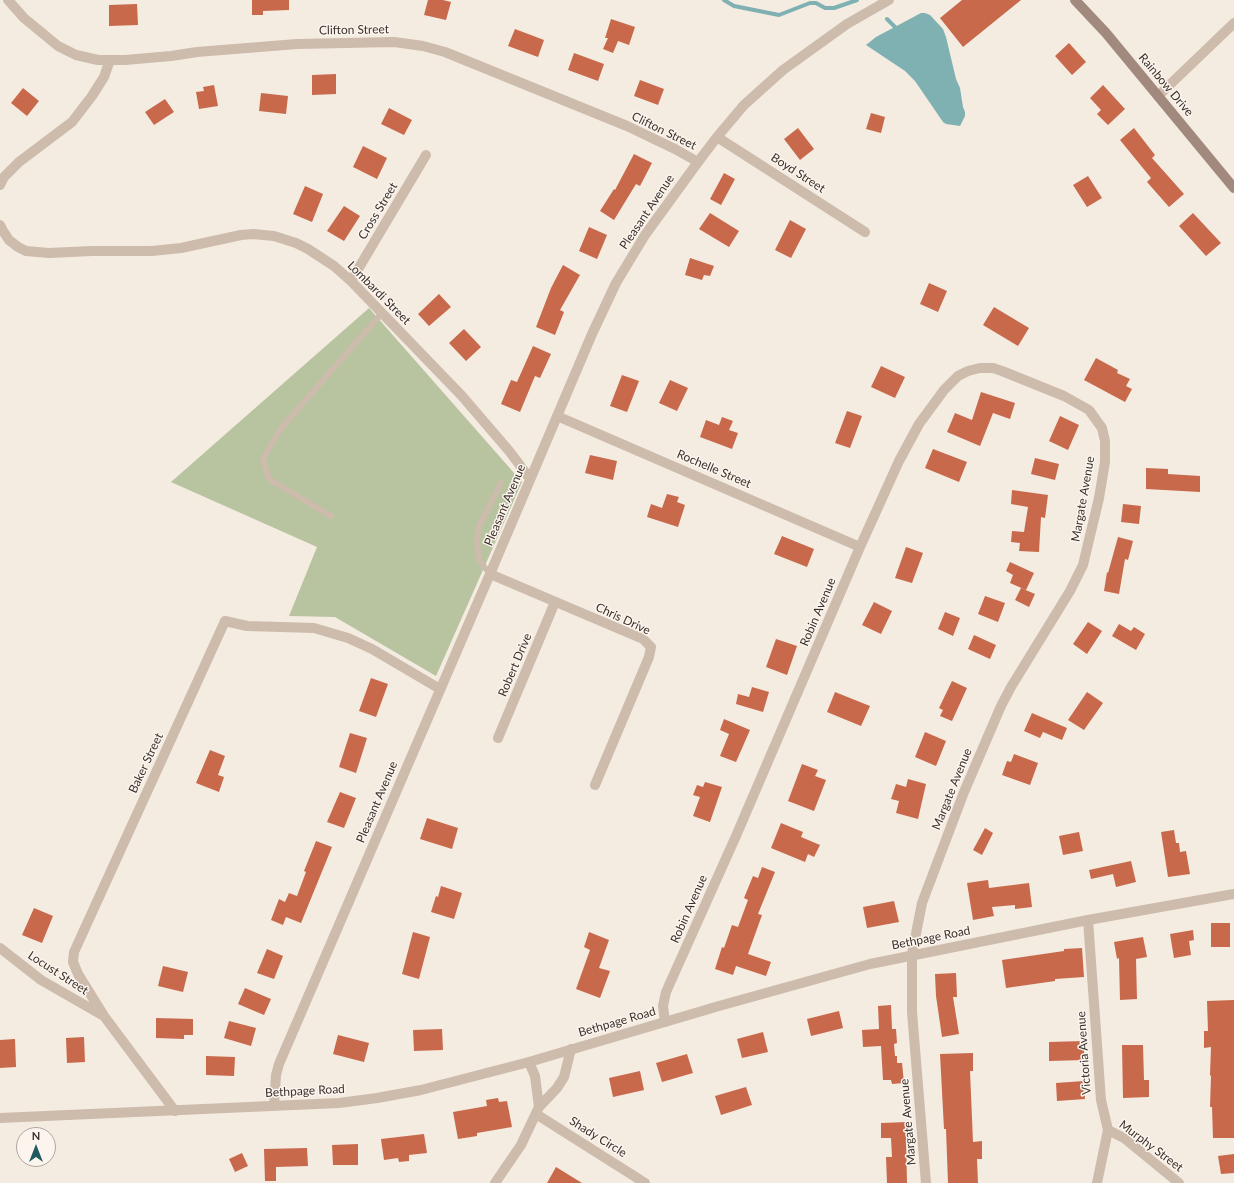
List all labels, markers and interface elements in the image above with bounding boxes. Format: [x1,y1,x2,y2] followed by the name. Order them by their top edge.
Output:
[319,22,389,38] street label: Clifton Street
[1136,51,1196,119] street label: Rainbow Drive
[629,109,699,153] street label: Clifton Street
[768,150,828,196] street label: Boyd Street
[617,172,677,252] street label: Pleasant Avenue
[355,180,401,242] street label: Cross Street
[344,258,414,328] street label: Lombardi Street
[675,447,753,491] street label: Rochelle Street
[1068,455,1098,543] street label: Margate Avenue
[481,462,529,548] street label: Pleasant Avenue
[797,576,839,648] street label: Robin Avenue
[593,600,653,638] street label: Chris Drive
[495,631,535,699] street label: Robert Drive
[126,731,166,795] street label: Baker Street
[929,746,975,832] street label: Margate Avenue
[353,759,401,845] street label: Pleasant Avenue
[668,873,710,945] street label: Robin Avenue
[890,923,972,953] street label: Bethpage Road
[25,948,91,998] street label: Locust Street
[577,1004,657,1040] street label: Bethpage Road
[1074,1011,1094,1095] street label: Victoria Avenue
[897,1078,919,1166] street label: Margate Avenue
[265,1082,345,1100] street label: Bethpage Road
[567,1114,629,1160] street label: Shady Circle
[1116,1117,1186,1175] street label: Murphy Street
[16,1127,56,1167] north arrow
[32,1129,40,1142] text: N

